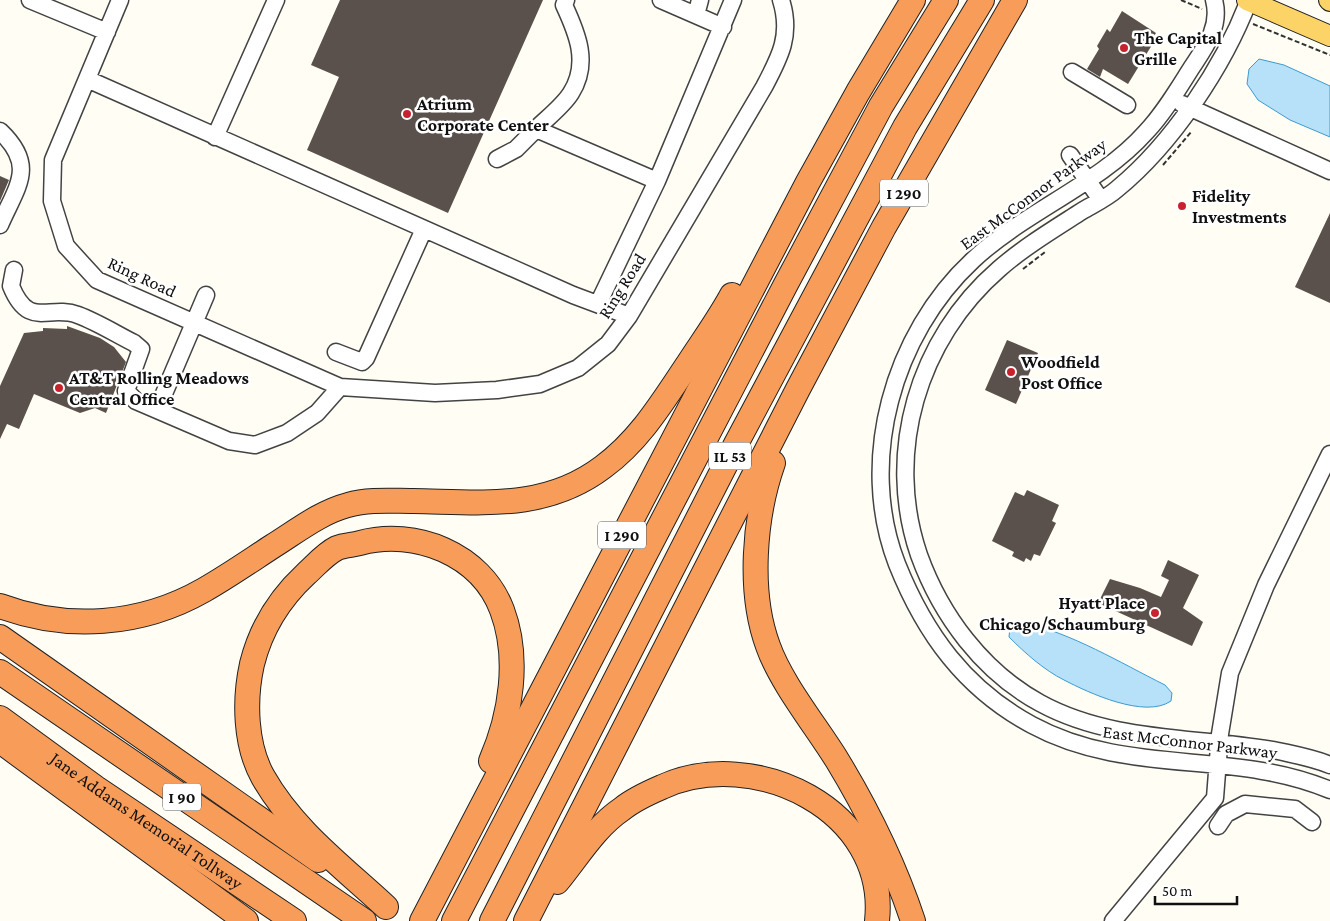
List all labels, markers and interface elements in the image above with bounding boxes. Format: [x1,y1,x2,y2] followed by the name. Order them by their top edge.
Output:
[1134,28,1222,69] place label: The Capital Grille
[1118,42,1130,54] marker: The Capital Grille
[416,94,549,135] place label: Atrium Corporate Center
[401,108,413,120] marker: Atrium Corporate Center
[956,134,1111,254] street label: East McConnor Parkway
[880,180,928,207] road number: I 290
[1192,186,1287,227] place label: Fidelity Investments
[1176,200,1188,212] marker: Fidelity Investments
[594,249,650,322] street label: Ring Road
[105,253,180,302] street label: Ring Road
[1020,352,1102,393] place label: Woodfield Post Office
[1005,366,1017,378] marker: Woodfield Post Office
[68,368,249,409] place label: AT&T Rolling Meadows Central Office
[53,382,65,394] marker: AT&T Rolling Meadows Central Office
[709,442,751,470] road number: IL 53
[598,522,646,548] road number: I 290
[979,593,1145,634] place label: Hyatt Place Chicago/Schaumburg
[1149,607,1161,619] marker: Hyatt Place Chicago/Schaumburg
[1102,721,1279,763] street label: East McConnor Parkway
[45,747,247,894] street label: Jane Addams Memorial Tollway
[163,784,201,810] road number: I 90
[1155,874,1238,906] scale bar
[1162,883,1192,899] text: 50 m

